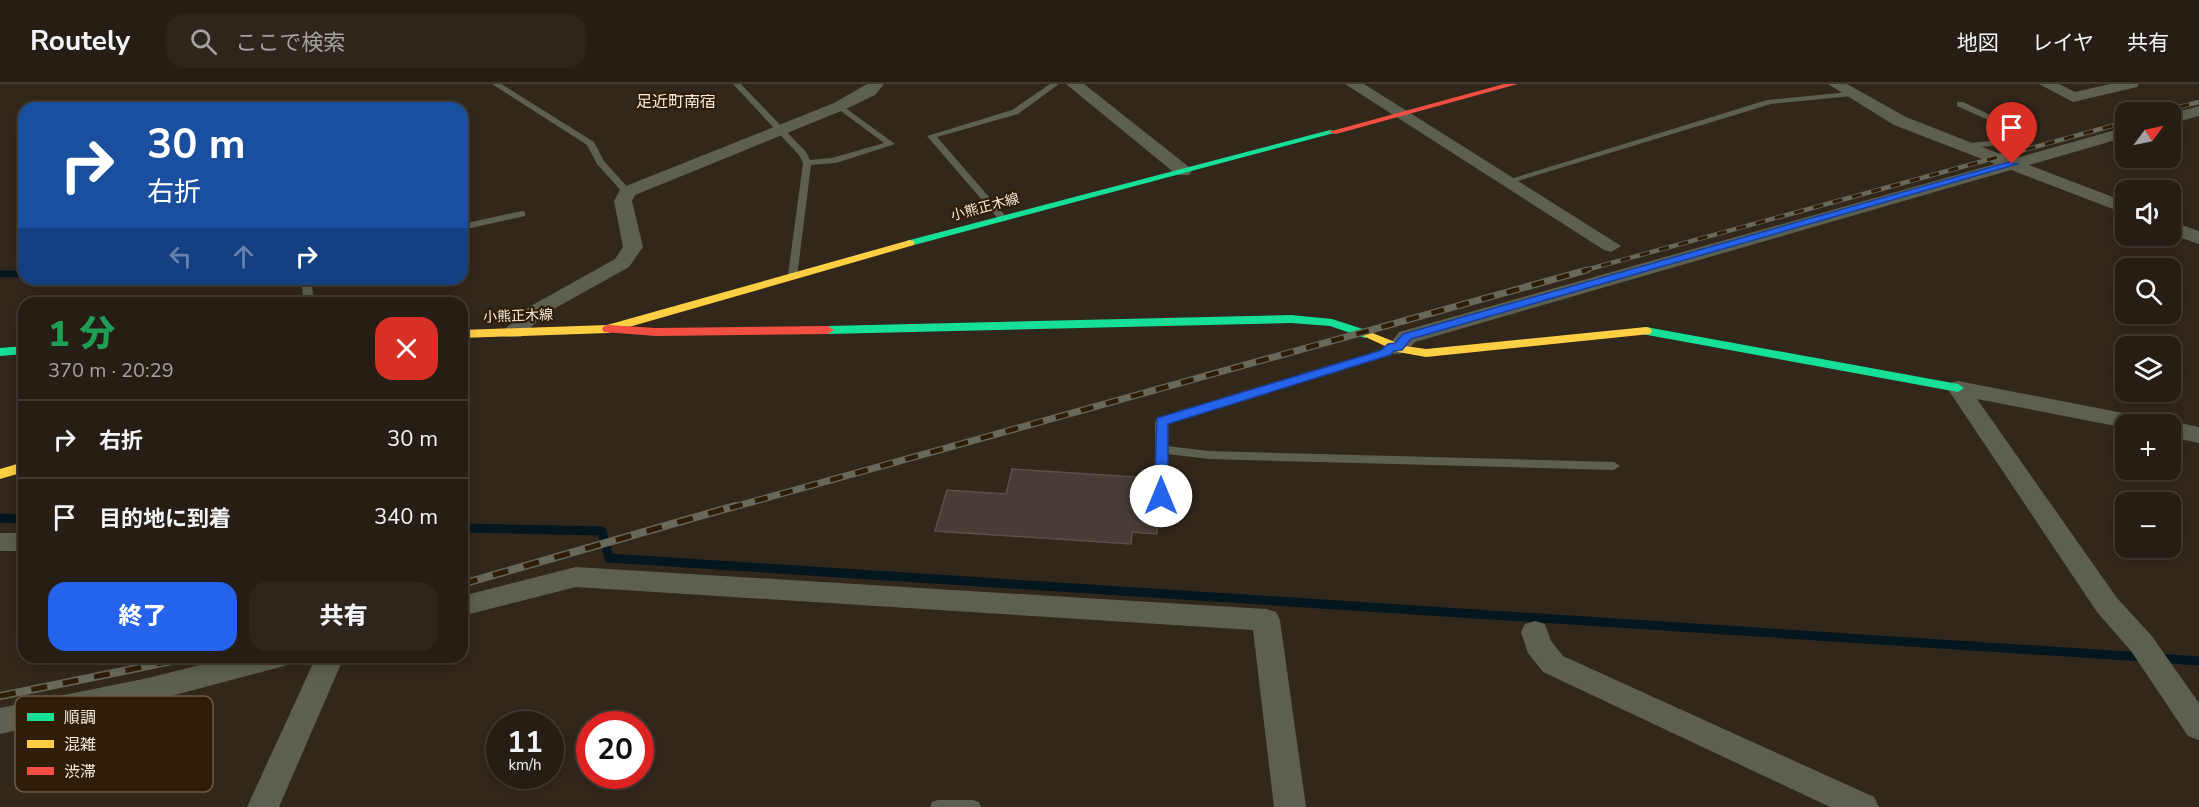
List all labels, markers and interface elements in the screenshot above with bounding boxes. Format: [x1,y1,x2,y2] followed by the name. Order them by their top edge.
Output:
[166,14,586,68] search box
[30,22,130,60] text: Routely
[187,25,220,58] icon: search
[235,28,345,58] text: ここで検索
[1957,29,1999,57] text: 地図
[2032,29,2094,57] text: レイヤ
[2127,29,2169,57] text: 共有
[636,91,716,113] district label: 足近町南宿
[1986,102,2037,164] pin
[2115,102,2181,168] north arrow
[2115,102,2181,558] map controls
[1995,111,2028,144] icon: arrive
[147,116,246,173] text: 30 m
[48,126,126,204] icon: right
[147,174,201,211] text: 右折
[2115,180,2181,246] button: sound
[949,189,1021,225] street label: 小熊正木線
[164,240,197,273] icon: left
[227,240,260,273] icon: ahead
[290,240,323,273] icon: right
[2115,258,2181,324] button: search
[483,305,553,327] street label: 小熊正木線
[48,310,116,359] text: 1 分
[375,317,438,380] button: close
[2115,336,2181,402] button: layers
[48,357,174,384] text: 370 m · 20:29
[2115,414,2181,480] button: +
[48,423,81,456] icon: right
[387,424,438,454] text: 30 m
[99,426,143,456] text: 右折
[1129,464,1193,528] position arrow
[2115,492,2181,558] button: −
[48,501,81,534] icon: arrive
[374,502,438,532] text: 340 m
[99,504,231,534] text: 目的地に到着
[48,582,237,651] button: 終了
[249,582,438,651] button: 共有
[15,696,213,792] legend
[64,707,96,729] text: 順調
[576,711,654,789] speed limit sign: 20
[507,722,543,763] text: 11
[64,734,96,756] text: 混雑
[508,755,542,775] text: km/h
[64,761,96,783] text: 渋滞

